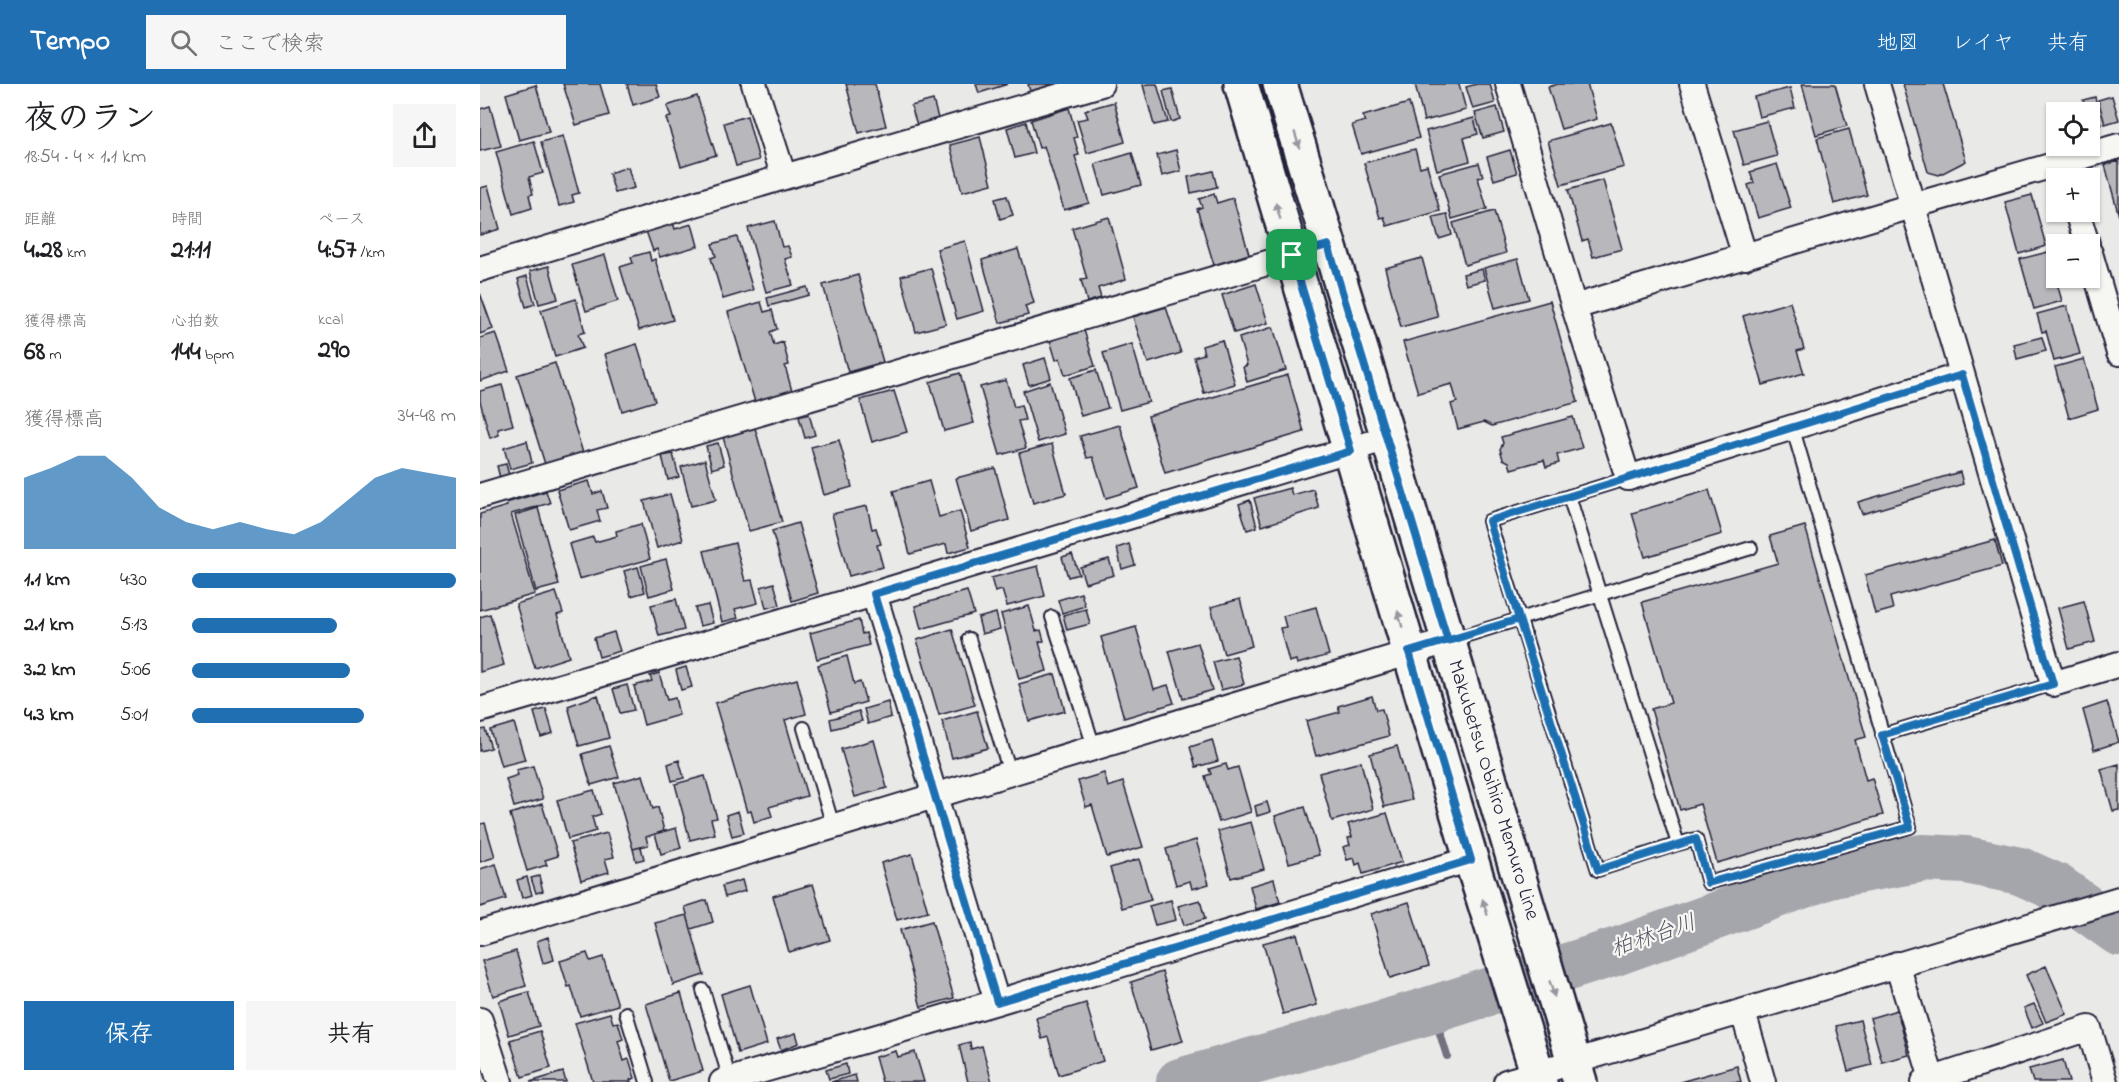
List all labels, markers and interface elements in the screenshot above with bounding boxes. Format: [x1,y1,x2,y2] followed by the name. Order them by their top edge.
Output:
[146,15,566,69] search box
[30,22,110,63] text: Tempo
[167,26,200,59] icon: search
[215,29,325,61] text: ここで検索
[1877,29,1919,59] text: 地図
[1952,29,2014,59] text: レイヤ
[2047,29,2089,59] text: 共有
[24,96,156,144] text: 夜のラン
[2046,102,2100,288] map controls
[2046,102,2100,156] button: locate
[393,104,456,167] button: share
[1293,131,1302,149] one-way arrow
[24,143,146,172] text: 18:54 · 4 × 1.1 km
[2046,168,2100,222] button: +
[1273,202,1282,220] one-way arrow
[24,208,56,232] text: 距離
[171,208,203,232] text: 時間
[318,208,365,232] text: ペース
[1266,229,1317,280] pin
[24,232,63,270] text: 4.28
[171,232,211,270] text: 21:11
[318,232,357,270] text: 4:57
[2046,234,2100,288] button: −
[1275,238,1308,271] icon: arrive
[63,241,86,265] text: km
[357,241,385,265] text: /km
[318,308,343,332] text: kcal
[24,310,88,334] text: 獲得標高
[171,310,219,334] text: 心拍数
[318,332,350,370] text: 290
[24,334,45,372] text: 68
[171,334,201,372] text: 144
[45,343,62,367] text: m
[201,343,234,367] text: bpm
[397,402,456,431] text: 34–48 m
[24,406,104,435] text: 獲得標高
[24,566,70,595] text: 1.1 km
[120,566,147,595] text: 4:30
[1395,610,1404,628] one-way arrow
[24,611,74,640] text: 2.1 km
[120,611,148,640] text: 5:13
[24,656,76,685] text: 3.2 km
[120,656,151,685] text: 5:06
[1439,656,1547,924] street label: Makubetsu Obihiro Memuro Line
[24,701,74,730] text: 4.3 km
[120,701,148,730] text: 5:01
[1480,897,1489,915] one-way arrow
[1607,908,1701,966] water label: 柏林台川
[1548,980,1557,998] one-way arrow
[24,1001,234,1070] button: 保存
[246,1001,456,1070] button: 共有

